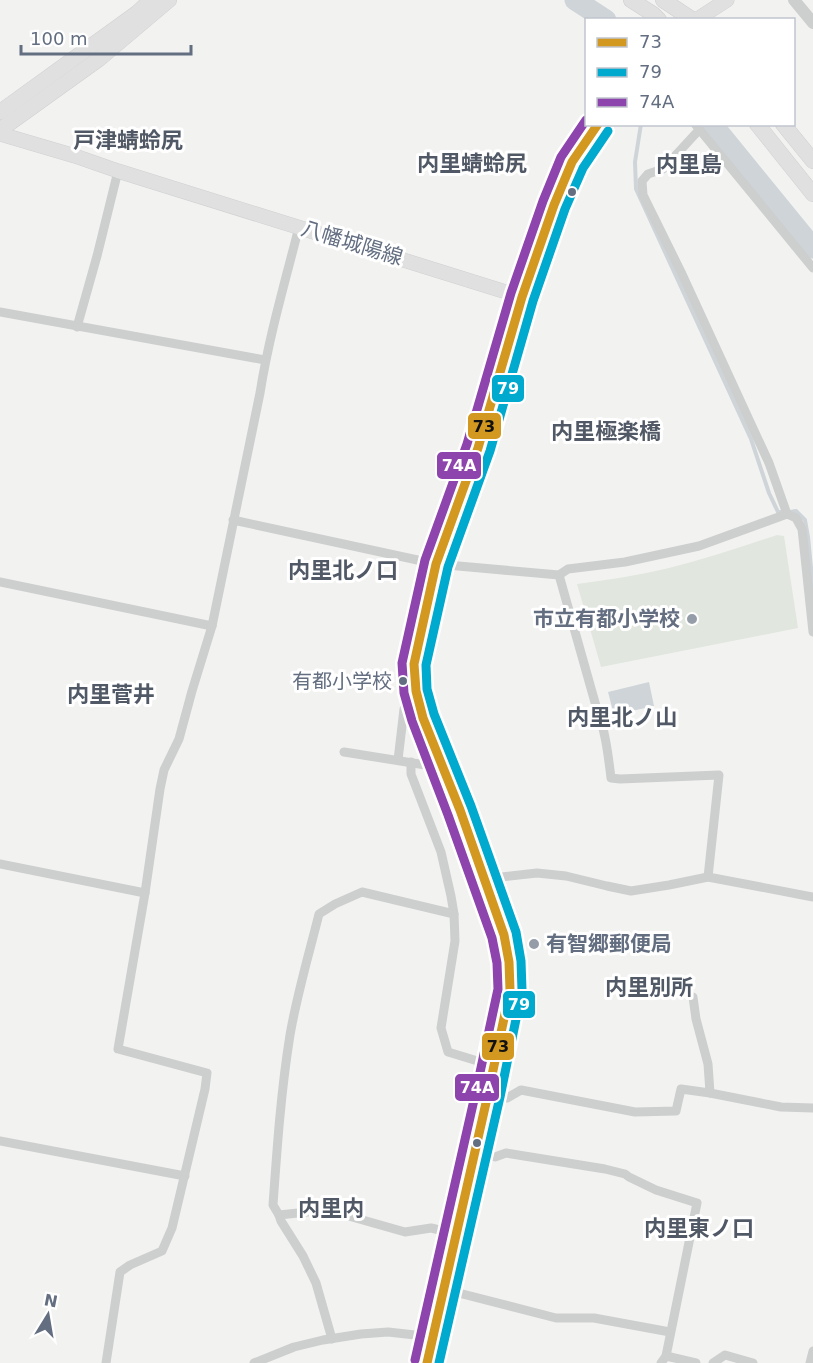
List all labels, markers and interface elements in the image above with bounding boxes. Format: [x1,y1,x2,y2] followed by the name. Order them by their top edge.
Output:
[21,18,190,56] scale bar
[585,18,795,126] legend
[30,28,88,49] text: 100 m
[639,31,662,52] text: 73
[639,61,662,82] text: 79
[639,91,675,112] text: 74A
[73,128,183,153] district label: 戸津蜻蛉尻
[417,151,527,176] district label: 内里蜻蛉尻
[656,152,722,177] district label: 内里島
[566,186,578,198] unlabelled marker
[298,216,406,270] street label: 八幡城陽線
[491,374,525,403] line badge: 79
[497,379,519,398] text: 79
[467,412,502,440] line badge: 73
[473,417,495,436] text: 73
[551,419,661,444] district label: 内里極楽橋
[436,451,482,480] line badge: 74A
[442,456,477,475] text: 74A
[288,558,398,583] district label: 内里北ノ口
[533,607,680,631] place label: 市立有都小学校
[685,612,699,626] marker: 市立有都小学校
[292,669,392,693] place label: 有都小学校
[397,675,409,687] marker: 有都小学校
[67,682,155,707] district label: 内里菅井
[567,705,677,730] district label: 内里北ノ山
[546,932,672,956] place label: 有智郷郵便局
[527,937,541,951] marker: 有智郷郵便局
[605,975,693,1000] district label: 内里別所
[502,990,536,1019] line badge: 79
[508,995,530,1014] text: 79
[481,1032,515,1061] line badge: 73
[487,1037,509,1056] text: 73
[454,1073,500,1102] line badge: 74A
[460,1078,495,1097] text: 74A
[471,1137,483,1149] unlabelled marker
[298,1196,364,1221] district label: 内里内
[644,1216,754,1241] district label: 内里東ノ口
[18,1285,78,1345] north arrow
[42,1290,59,1311] text: N

